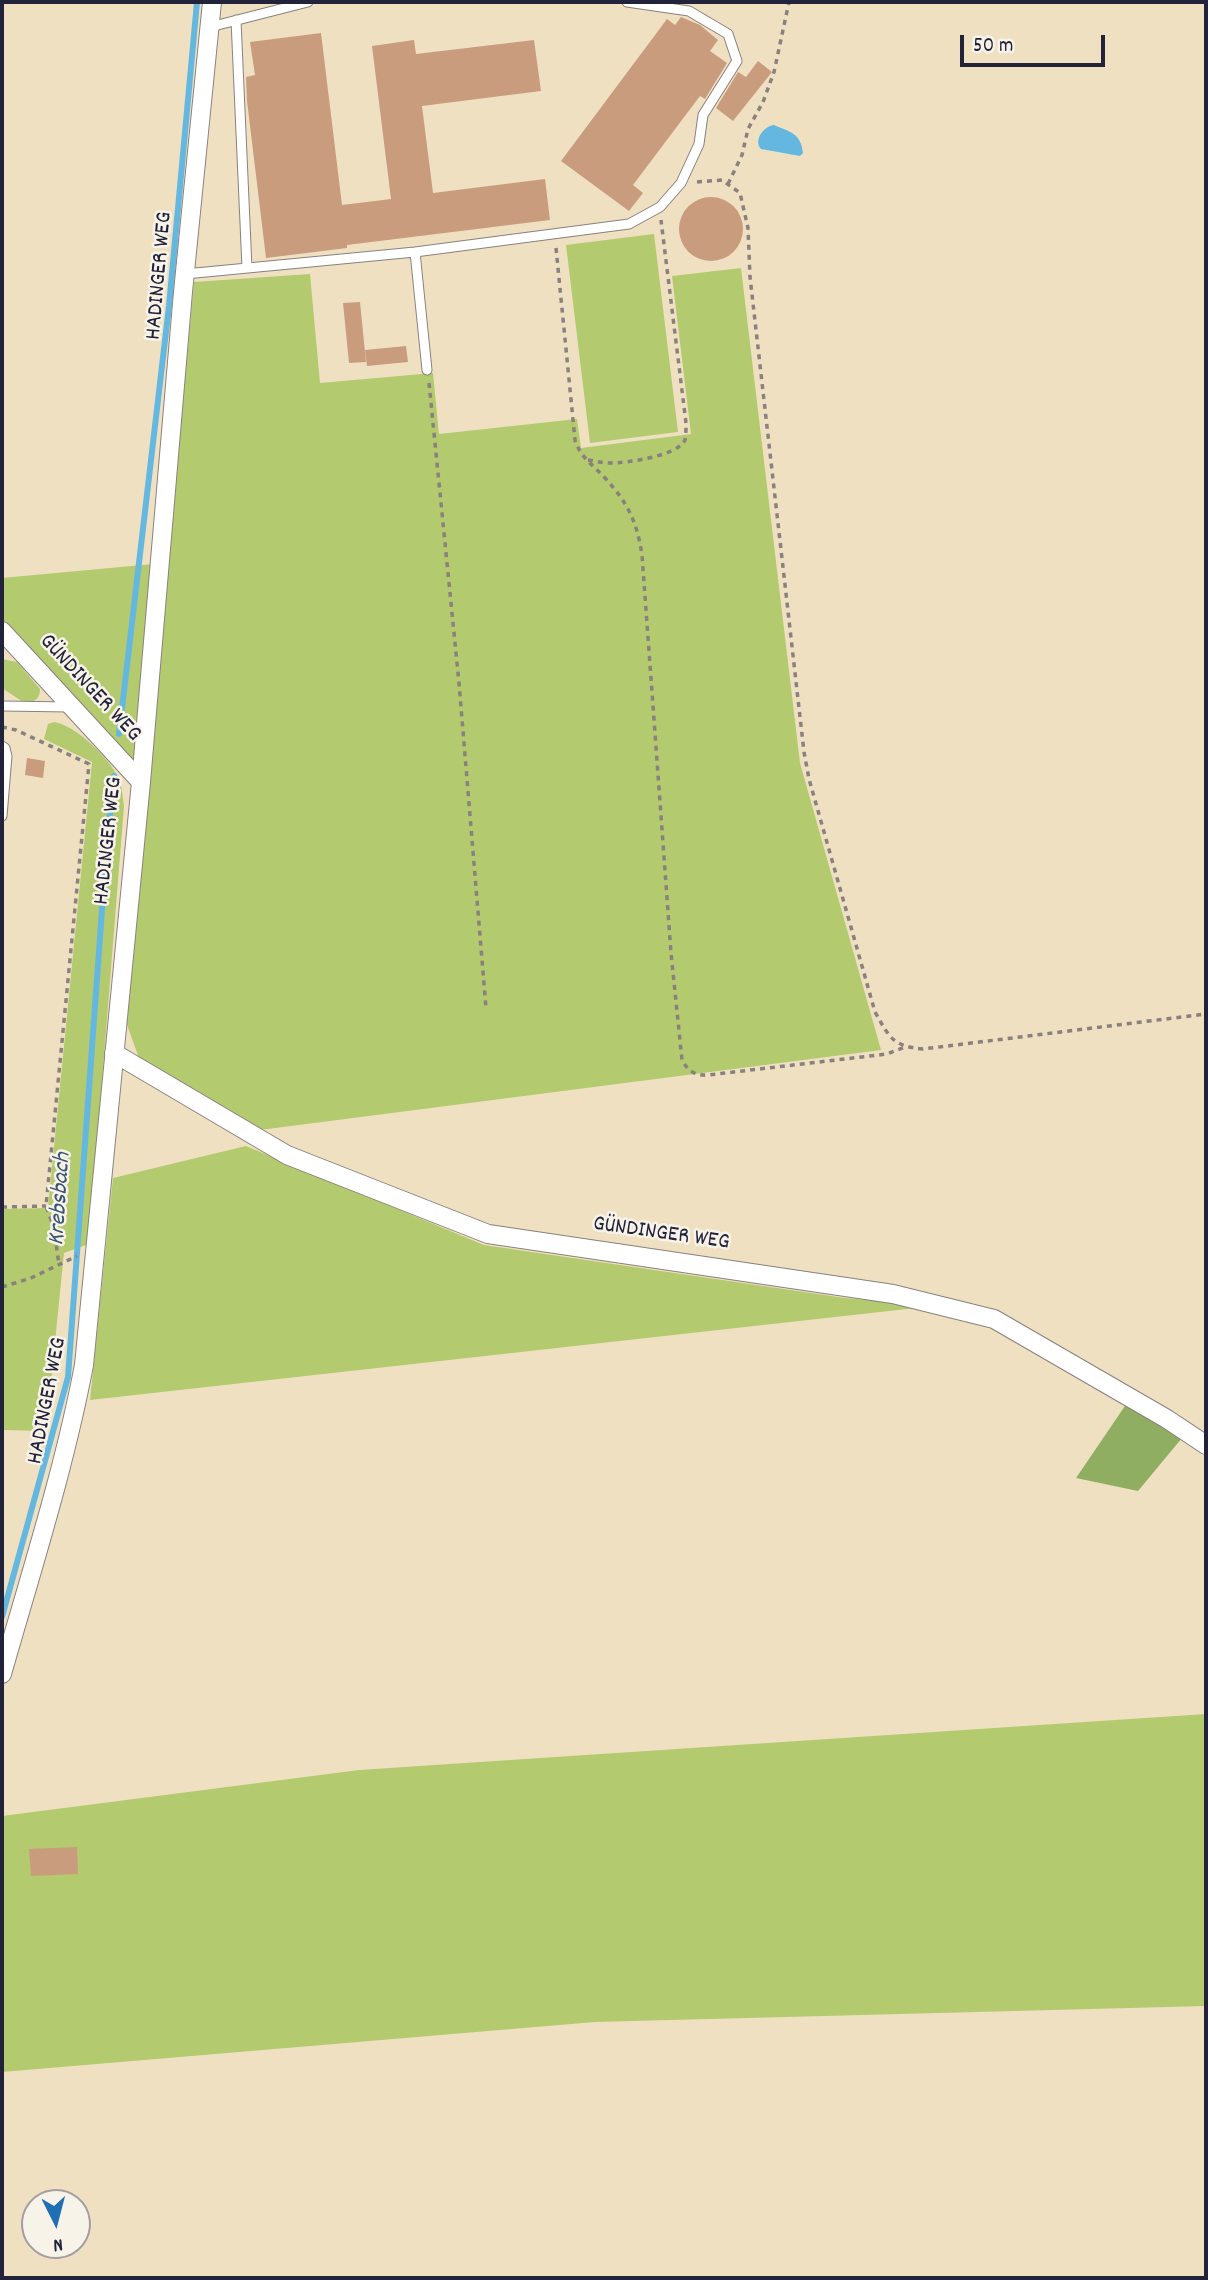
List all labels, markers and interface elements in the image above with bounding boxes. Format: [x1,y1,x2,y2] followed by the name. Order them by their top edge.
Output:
[963,21,1108,65] scale bar
[973,32,1013,62] text: 50 m
[142,211,180,341] street label: HADINGER WEG
[32,629,146,749] street label: GÜNDINGER WEG
[90,776,130,906] street label: HADINGER WEG
[44,1151,80,1247] water label: Krebsbach
[591,1212,731,1258] street label: GÜNDINGER WEG
[23,1335,75,1467] street label: HADINGER WEG
[21,2189,91,2259] north arrow
[52,2229,64,2257] text: N

